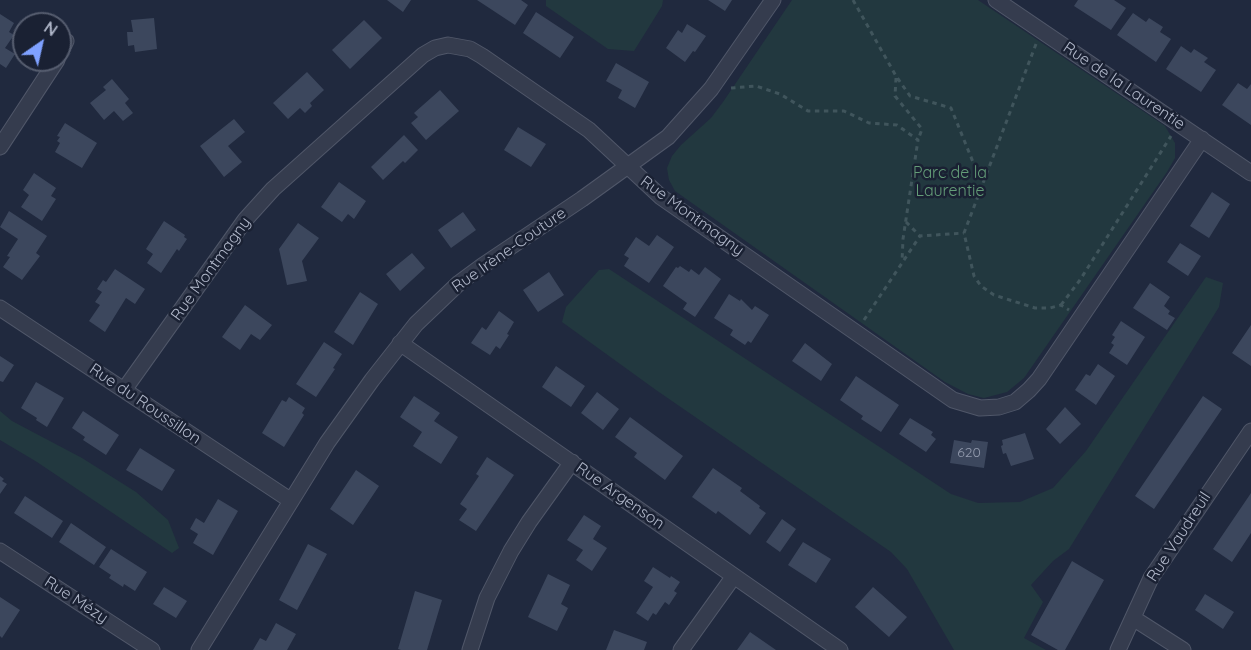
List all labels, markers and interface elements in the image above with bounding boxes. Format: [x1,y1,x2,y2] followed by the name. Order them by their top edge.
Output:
[12,12,72,72] north arrow
[40,17,61,40] text: N
[1059,38,1189,134] street label: Rue de la Laurentie
[913,163,987,201] park label: Parc de la Laurentie
[637,172,747,260] street label: Rue Montmagny
[448,203,570,297] street label: Rue Irène-Couture
[167,214,255,324] street label: Rue Montmagny
[86,360,204,448] street label: Rue du Roussillon
[957,445,981,461] house number: 620
[572,458,668,534] street label: Rue Argenson
[1143,489,1215,585] street label: Rue Vaudreuil
[41,572,111,628] street label: Rue Mézy

